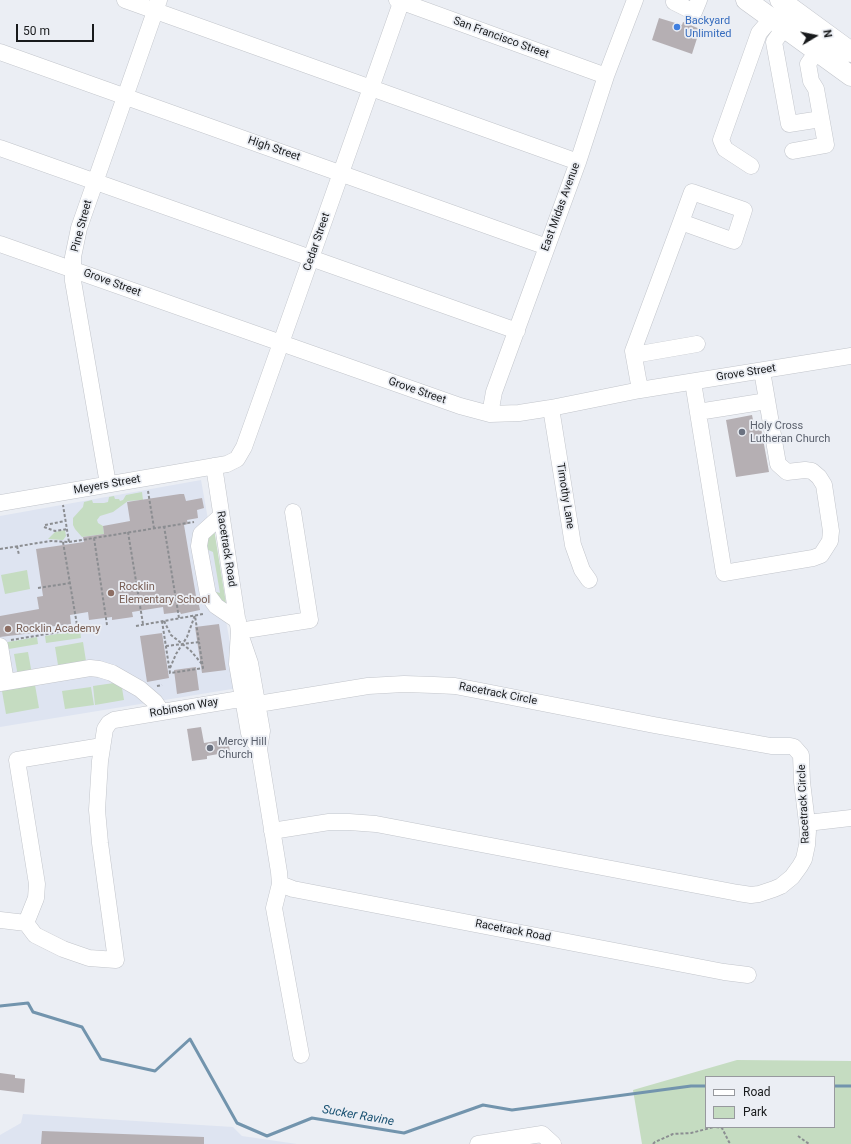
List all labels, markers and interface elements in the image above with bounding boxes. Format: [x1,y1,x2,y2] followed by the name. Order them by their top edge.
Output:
[685,14,732,40] place label: Backyard Unlimited
[451,15,551,61] street label: San Francisco Street
[18,16,96,42] scale bar
[795,16,835,56] north arrow
[672,22,682,32] marker: Backyard Unlimited
[23,24,50,38] text: 50 m
[820,29,834,39] text: N
[246,134,302,164] street label: High Street
[539,161,583,253] street label: East Midas Avenue
[69,199,95,253] street label: Pine Street
[301,211,333,273] street label: Cedar Street
[81,267,143,299] street label: Grove Street
[715,362,777,384] street label: Grove Street
[386,375,448,407] street label: Grove Street
[750,419,830,445] place label: Holy Cross Lutheran Church
[737,427,747,437] marker: Holy Cross Lutheran Church
[553,462,577,530] street label: Timothy Lane
[73,473,141,497] street label: Meyers Street
[213,510,239,588] street label: Racetrack Road
[119,580,210,606] place label: Rocklin Elementary School
[106,588,116,598] marker: Rocklin Elementary School
[16,622,100,636] place label: Rocklin Academy
[3,624,13,634] marker: Rocklin Academy
[458,680,538,708] street label: Racetrack Circle
[149,695,219,721] street label: Robinson Way
[218,735,267,761] place label: Mercy Hill Church
[205,743,215,753] marker: Mercy Hill Church
[795,764,813,844] street label: Racetrack Circle
[474,917,552,945] street label: Racetrack Road
[705,1076,835,1128] legend
[743,1085,771,1099] text: Road
[321,1103,395,1129] water label: Sucker Ravine
[743,1105,767,1119] text: Park

